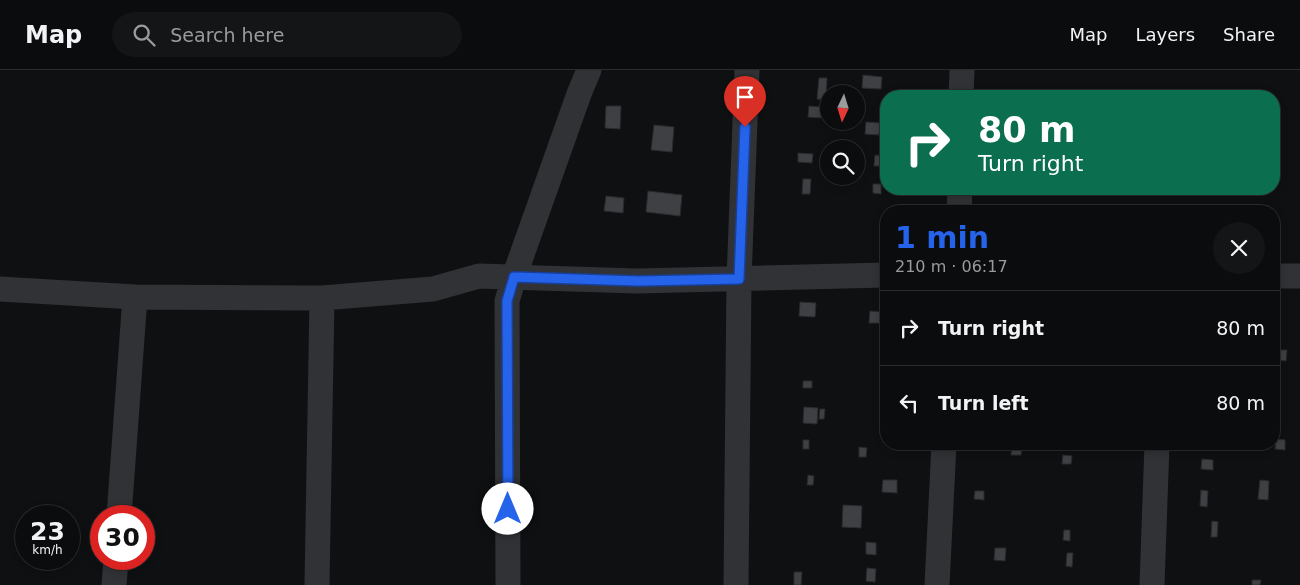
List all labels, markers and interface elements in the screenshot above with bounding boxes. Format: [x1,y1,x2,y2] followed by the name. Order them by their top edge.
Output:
[112,12,462,57] search box
[25,21,82,49] text: Map
[130,21,158,49] icon: search
[170,24,284,46] text: Search here
[1069,24,1107,45] text: Map
[1135,24,1195,45] text: Layers
[1223,24,1275,45] text: Share
[724,76,766,127] pin
[731,83,759,111] icon: arrive
[820,85,865,130] north arrow
[820,85,865,185] map controls
[895,110,960,175] icon: right
[978,110,1075,150] text: 80 m
[820,140,865,185] button: search
[978,151,1083,176] text: Turn right
[895,220,989,255] text: 1 min
[1213,222,1265,274] button: close
[895,257,1008,276] text: 210 m · 06:17
[895,314,923,342] icon: right
[938,317,1044,339] text: Turn right
[1216,317,1265,339] text: 80 m
[895,389,923,417] icon: left
[938,392,1029,414] text: Turn left
[1216,392,1265,414] text: 80 m
[481,482,533,534] position arrow
[90,505,155,570] speed limit sign: 30
[30,517,65,546] text: 23
[32,543,63,557] text: km/h

